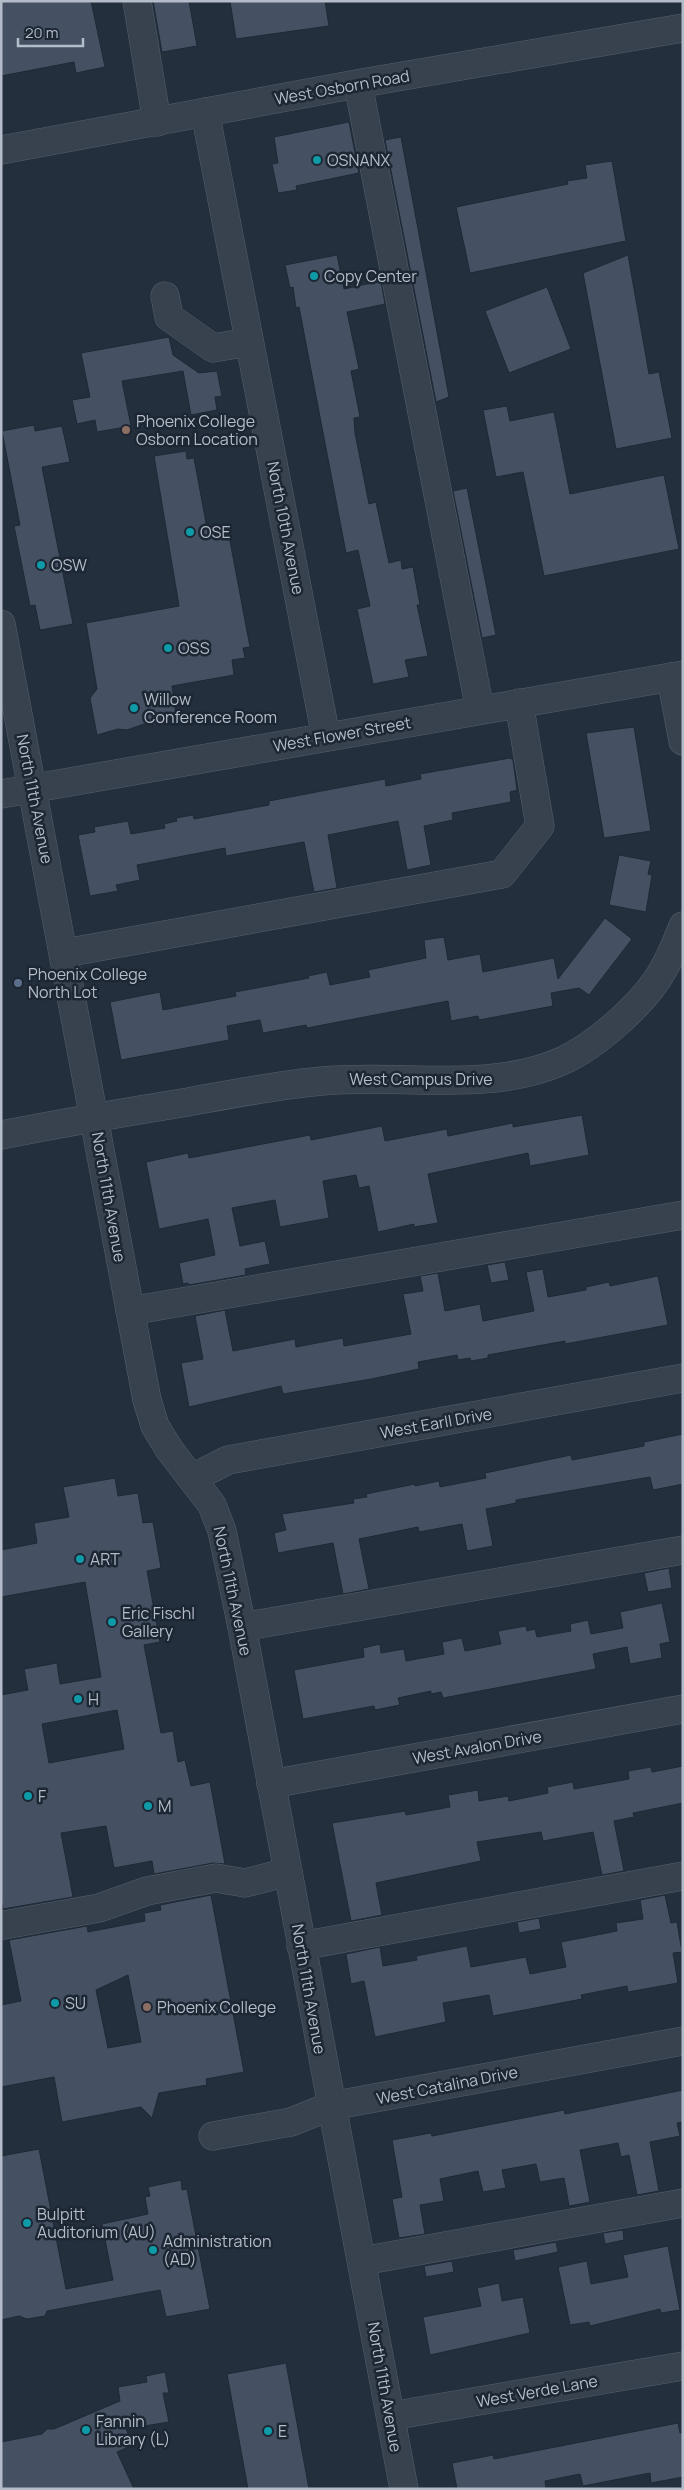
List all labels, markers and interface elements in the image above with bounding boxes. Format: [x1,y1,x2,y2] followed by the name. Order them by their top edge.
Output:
[18,15,82,47] scale bar
[25,22,58,43] text: 20 m
[273,64,411,110] street label: West Osborn Road
[327,149,390,171] place label: OSNANX
[311,154,323,166] marker: OSNANX
[324,265,417,287] place label: Copy Center
[308,270,320,282] marker: Copy Center
[136,410,258,450] place label: Phoenix College Osborn Location
[120,424,132,436] marker: Phoenix College Osborn Location
[262,460,310,596] street label: North 10th Avenue
[200,521,231,543] place label: OSE
[184,526,196,538] marker: OSE
[51,554,87,576] place label: OSW
[35,559,47,571] marker: OSW
[178,637,210,659] place label: OSS
[162,642,174,654] marker: OSS
[144,688,277,728] place label: Willow Conference Room
[128,702,140,714] marker: Willow Conference Room
[271,711,413,757] street label: West Flower Street
[12,732,58,866] street label: North 11th Avenue
[28,963,147,1003] place label: Phoenix College North Lot
[12,977,24,989] marker: Phoenix College North Lot
[349,1068,493,1090] street label: West Campus Drive
[87,1130,131,1264] street label: North 11th Avenue
[378,1402,494,1444] street label: West Earll Drive
[209,1524,257,1658] street label: North 11th Avenue
[90,1548,120,1570] place label: ART
[74,1553,86,1565] marker: ART
[122,1602,195,1642] place label: Eric Fischl Gallery
[106,1616,118,1628] marker: Eric Fischl Gallery
[88,1688,99,1710] place label: H
[72,1693,84,1705] marker: H
[411,1725,543,1769] street label: West Avalon Drive
[38,1785,46,1807] place label: F
[22,1790,34,1802] marker: F
[158,1795,171,1817] place label: M
[142,1800,154,1812] marker: M
[287,1922,331,2056] street label: North 11th Avenue
[65,1992,86,2014] place label: SU
[157,1996,276,2018] place label: Phoenix College
[49,1997,61,2009] marker: SU
[141,2001,153,2013] marker: Phoenix College
[374,2061,520,2109] street label: West Catalina Drive
[37,2203,156,2243] place label: Bulpitt Auditorium (AU)
[21,2217,33,2229] marker: Bulpitt Auditorium (AU)
[163,2230,271,2270] place label: Administration (AD)
[147,2244,159,2256] marker: Administration (AD)
[363,2320,407,2454] street label: North 11th Avenue
[475,2369,599,2413] street label: West Verde Lane
[96,2410,170,2450] place label: Fannin Library (L)
[278,2420,287,2442] place label: E
[80,2424,92,2436] marker: Fannin Library (L)
[262,2425,274,2437] marker: E

